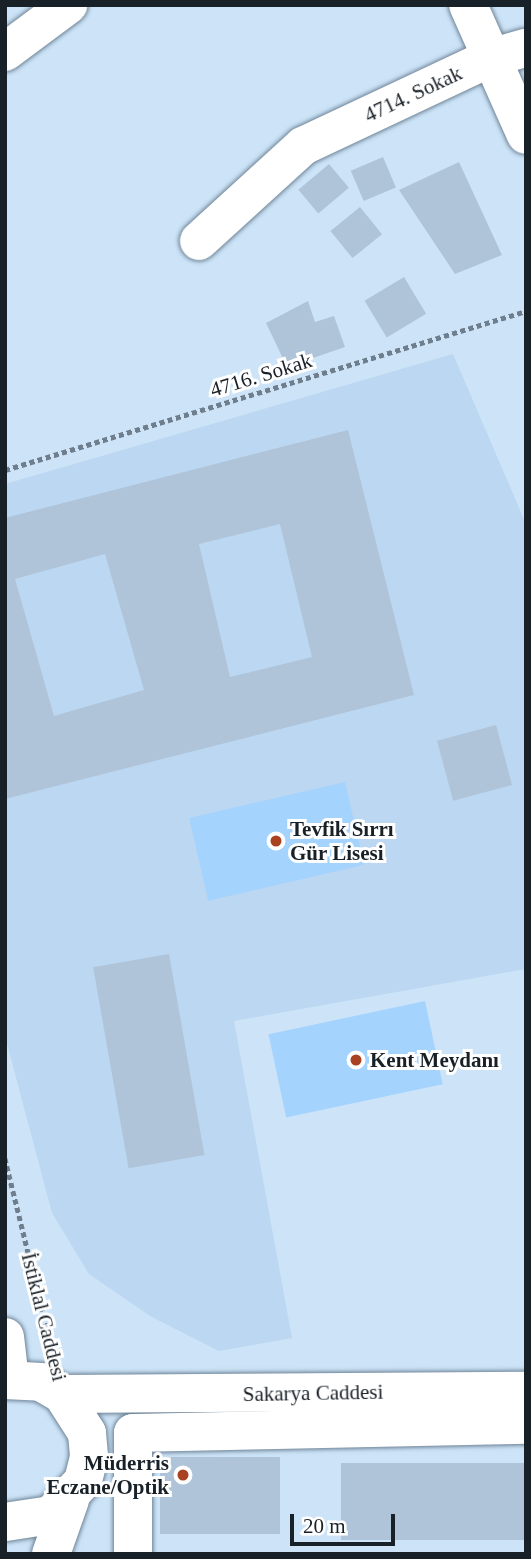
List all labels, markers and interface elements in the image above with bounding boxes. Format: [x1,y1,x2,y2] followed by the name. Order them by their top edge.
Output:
[360,60,466,128] street label: 4714. Sokak
[207,348,315,402] street label: 4716. Sokak
[290,816,394,866] place label: Tevfik Sırrı Gür Lisesi
[268,833,284,849] marker: Tevfik Sırrı Gür Lisesi
[370,1047,499,1073] place label: Kent Meydanı
[348,1052,364,1068] marker: Kent Meydanı
[16,1250,72,1384] street label: İstiklal Caddesi
[243,1379,383,1407] street label: Sakarya Caddesi
[46,1450,169,1500] place label: Müderris Eczane/Optik
[175,1467,191,1483] marker: Müderris Eczane/Optik
[293,1500,398,1544] scale bar
[303,1514,346,1538] text: 20 m

